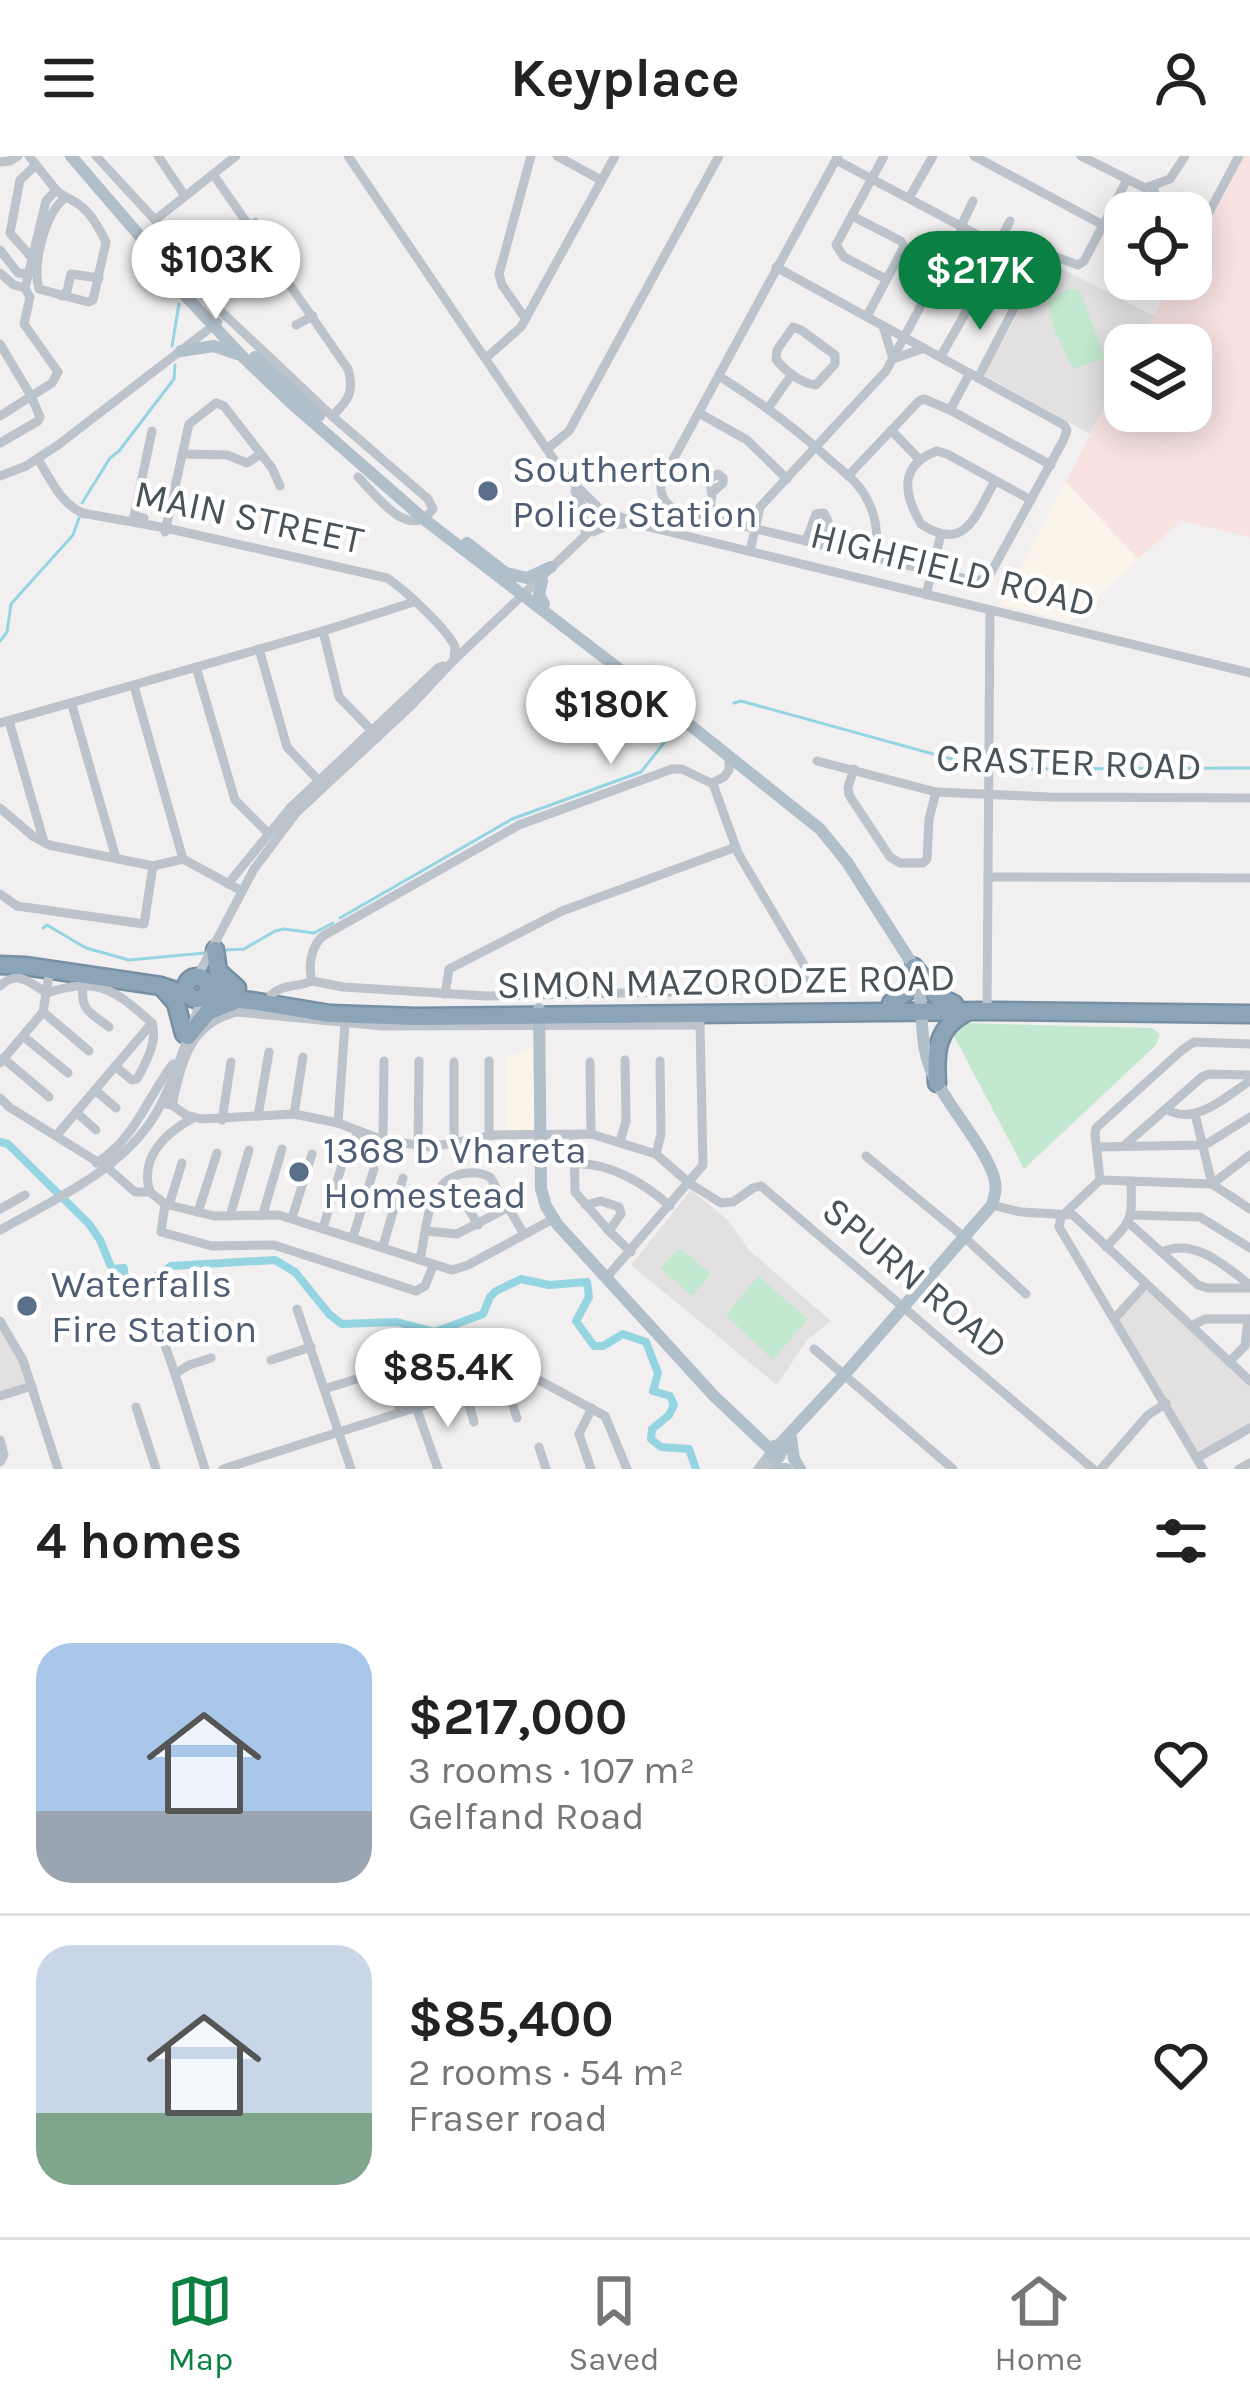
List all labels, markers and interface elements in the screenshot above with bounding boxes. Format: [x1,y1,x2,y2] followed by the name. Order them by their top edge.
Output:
[36,45,102,111] icon: menu
[1148,45,1214,111] icon: person
[510,46,740,110] text: Keyplace
[1104,192,1212,432] map controls
[1104,192,1212,300] button: locate
[132,220,300,322] pin: $103K
[896,231,1064,333] pin: $217K
[158,236,274,282] text: $103K
[925,247,1035,293] text: $217K
[1104,324,1212,432] button: layers
[512,446,758,537] place label: Southerton Police Station
[130,470,368,564] street label: MAIN STREET
[475,478,501,504] marker: Southerton Police Station
[806,511,1100,627] street label: HIGHFIELD ROAD
[527,665,695,767] pin: $180K
[553,681,669,727] text: $180K
[935,734,1203,790] street label: CRASTER ROAD
[496,954,956,1008] street label: SIMON MAZORODZE ROAD
[323,1127,587,1218] place label: 1368 D Vhareta Homestead
[286,1159,312,1185] marker: 1368 D Vhareta Homestead
[813,1187,1017,1369] street label: SPURN ROAD
[51,1261,257,1352] place label: Waterfalls Fire Station
[14,1293,40,1319] marker: Waterfalls Fire Station
[350,1328,546,1430] pin: $85.4K
[382,1344,514,1390] text: $85.4K
[1148,1508,1214,1574] icon: filters
[36,1511,242,1571] text: 4 homes
[408,1687,627,1747] text: $217,000
[132,1691,276,1835] icon: home
[1148,1730,1214,1796] icon: heart
[408,1747,695,1793] text: 3 rooms · 107 m²
[408,1793,645,1839] text: Gelfand Road
[408,1989,614,2049] text: $85,400
[132,1993,276,2137] icon: home
[1148,2032,1214,2098] icon: heart
[408,2049,684,2095] text: 2 rooms · 54 m²
[408,2095,608,2141] text: Fraser road
[167,2268,233,2378] tab: Map
[568,2268,660,2378] tab: Saved
[995,2268,1083,2378] tab: Home

